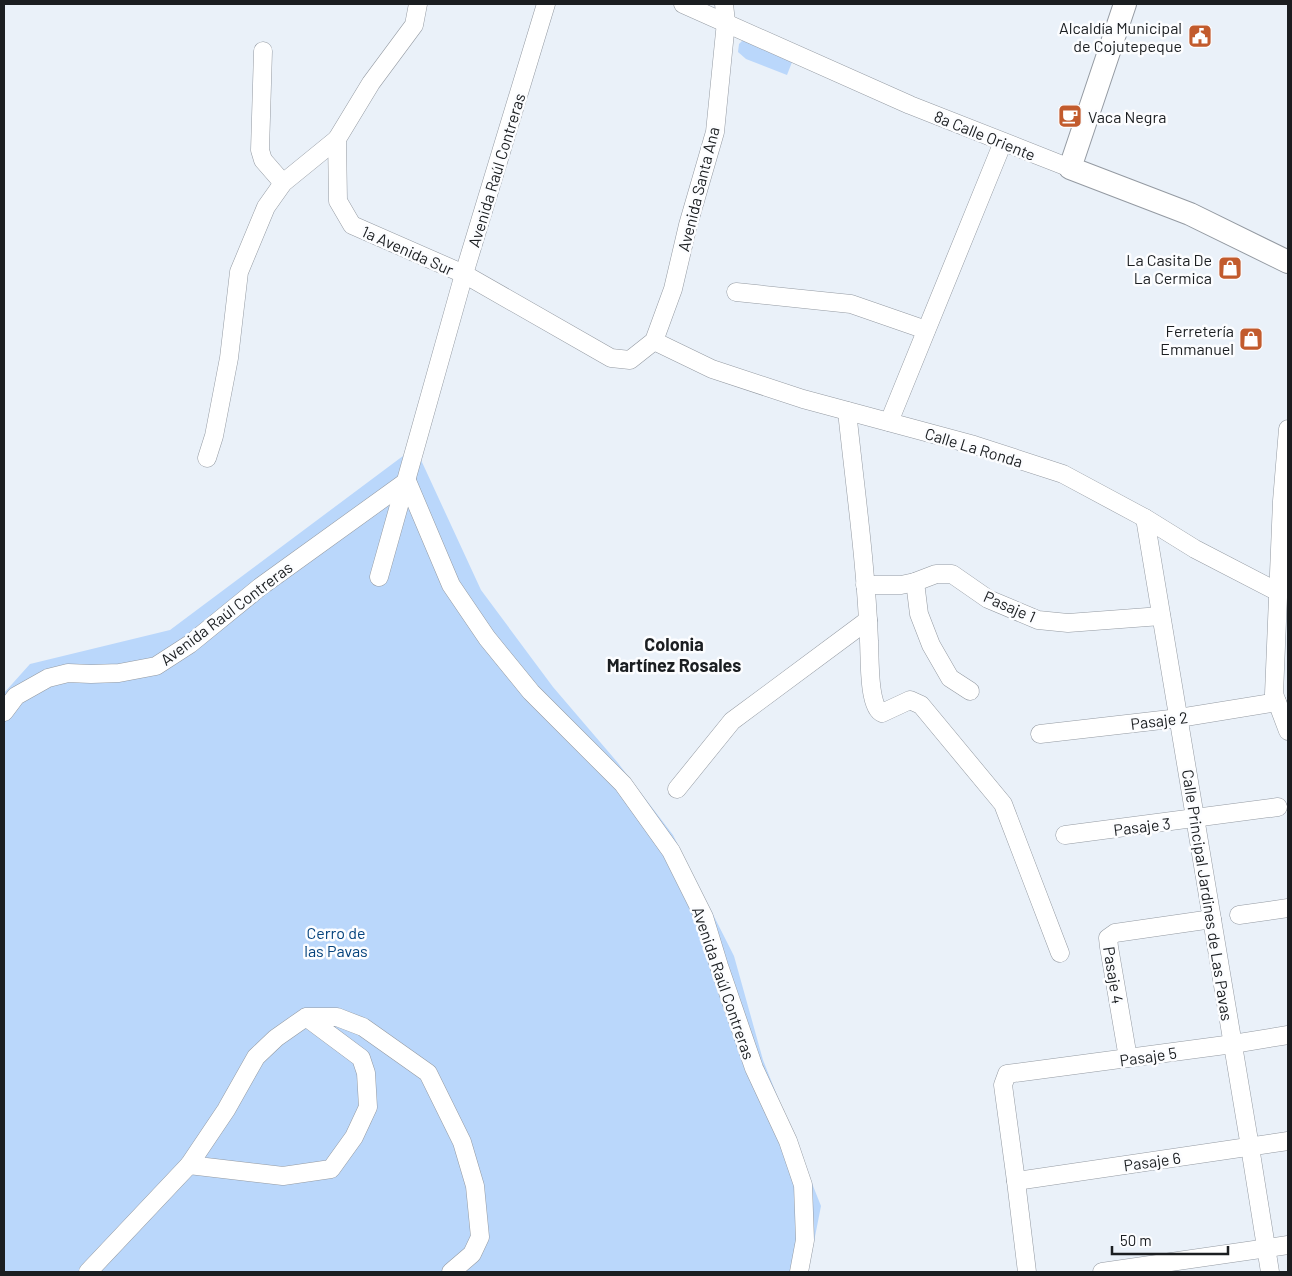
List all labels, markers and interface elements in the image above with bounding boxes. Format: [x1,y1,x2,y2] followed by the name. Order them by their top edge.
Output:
[1059,18,1182,55] place label: Alcaldía Municipal de Cojutepeque
[1187,23,1213,49] public building icon: Alcaldía Municipal de Cojutepeque
[463,91,529,249] street label: Avenida Raúl Contreras
[1057,103,1083,129] cafe icon: Vaca Negra
[932,106,1038,164] street label: 8a Calle Oriente
[1088,107,1166,126] place label: Vaca Negra
[673,125,723,253] street label: Avenida Santa Ana
[359,221,457,279] street label: 1a Avenida Sur
[1126,250,1212,287] place label: La Casita De La Cermica
[1217,255,1243,281] shop icon: La Casita De La Cermica
[1160,321,1234,358] place label: Ferretería Emmanuel
[1238,326,1264,352] shop icon: Ferretería Emmanuel
[923,423,1025,471] street label: Calle La Ronda
[156,557,296,669] street label: Avenida Raúl Contreras
[981,586,1039,626] street label: Pasaje 1
[607,633,741,676] district label: Colonia Martínez Rosales
[1129,707,1189,733] street label: Pasaje 2
[1179,768,1237,1022] street label: Calle Principal Jardines de Las Pavas
[1112,813,1172,839] street label: Pasaje 3
[689,904,759,1062] street label: Avenida Raúl Contreras
[304,923,368,960] park label: Cerro de las Pavas
[1100,945,1128,1005] street label: Pasaje 4
[1118,1043,1178,1069] street label: Pasaje 5
[1122,1148,1182,1174] street label: Pasaje 6
[1112,1224,1228,1256] scale bar
[1120,1231,1152,1249] text: 50 m

